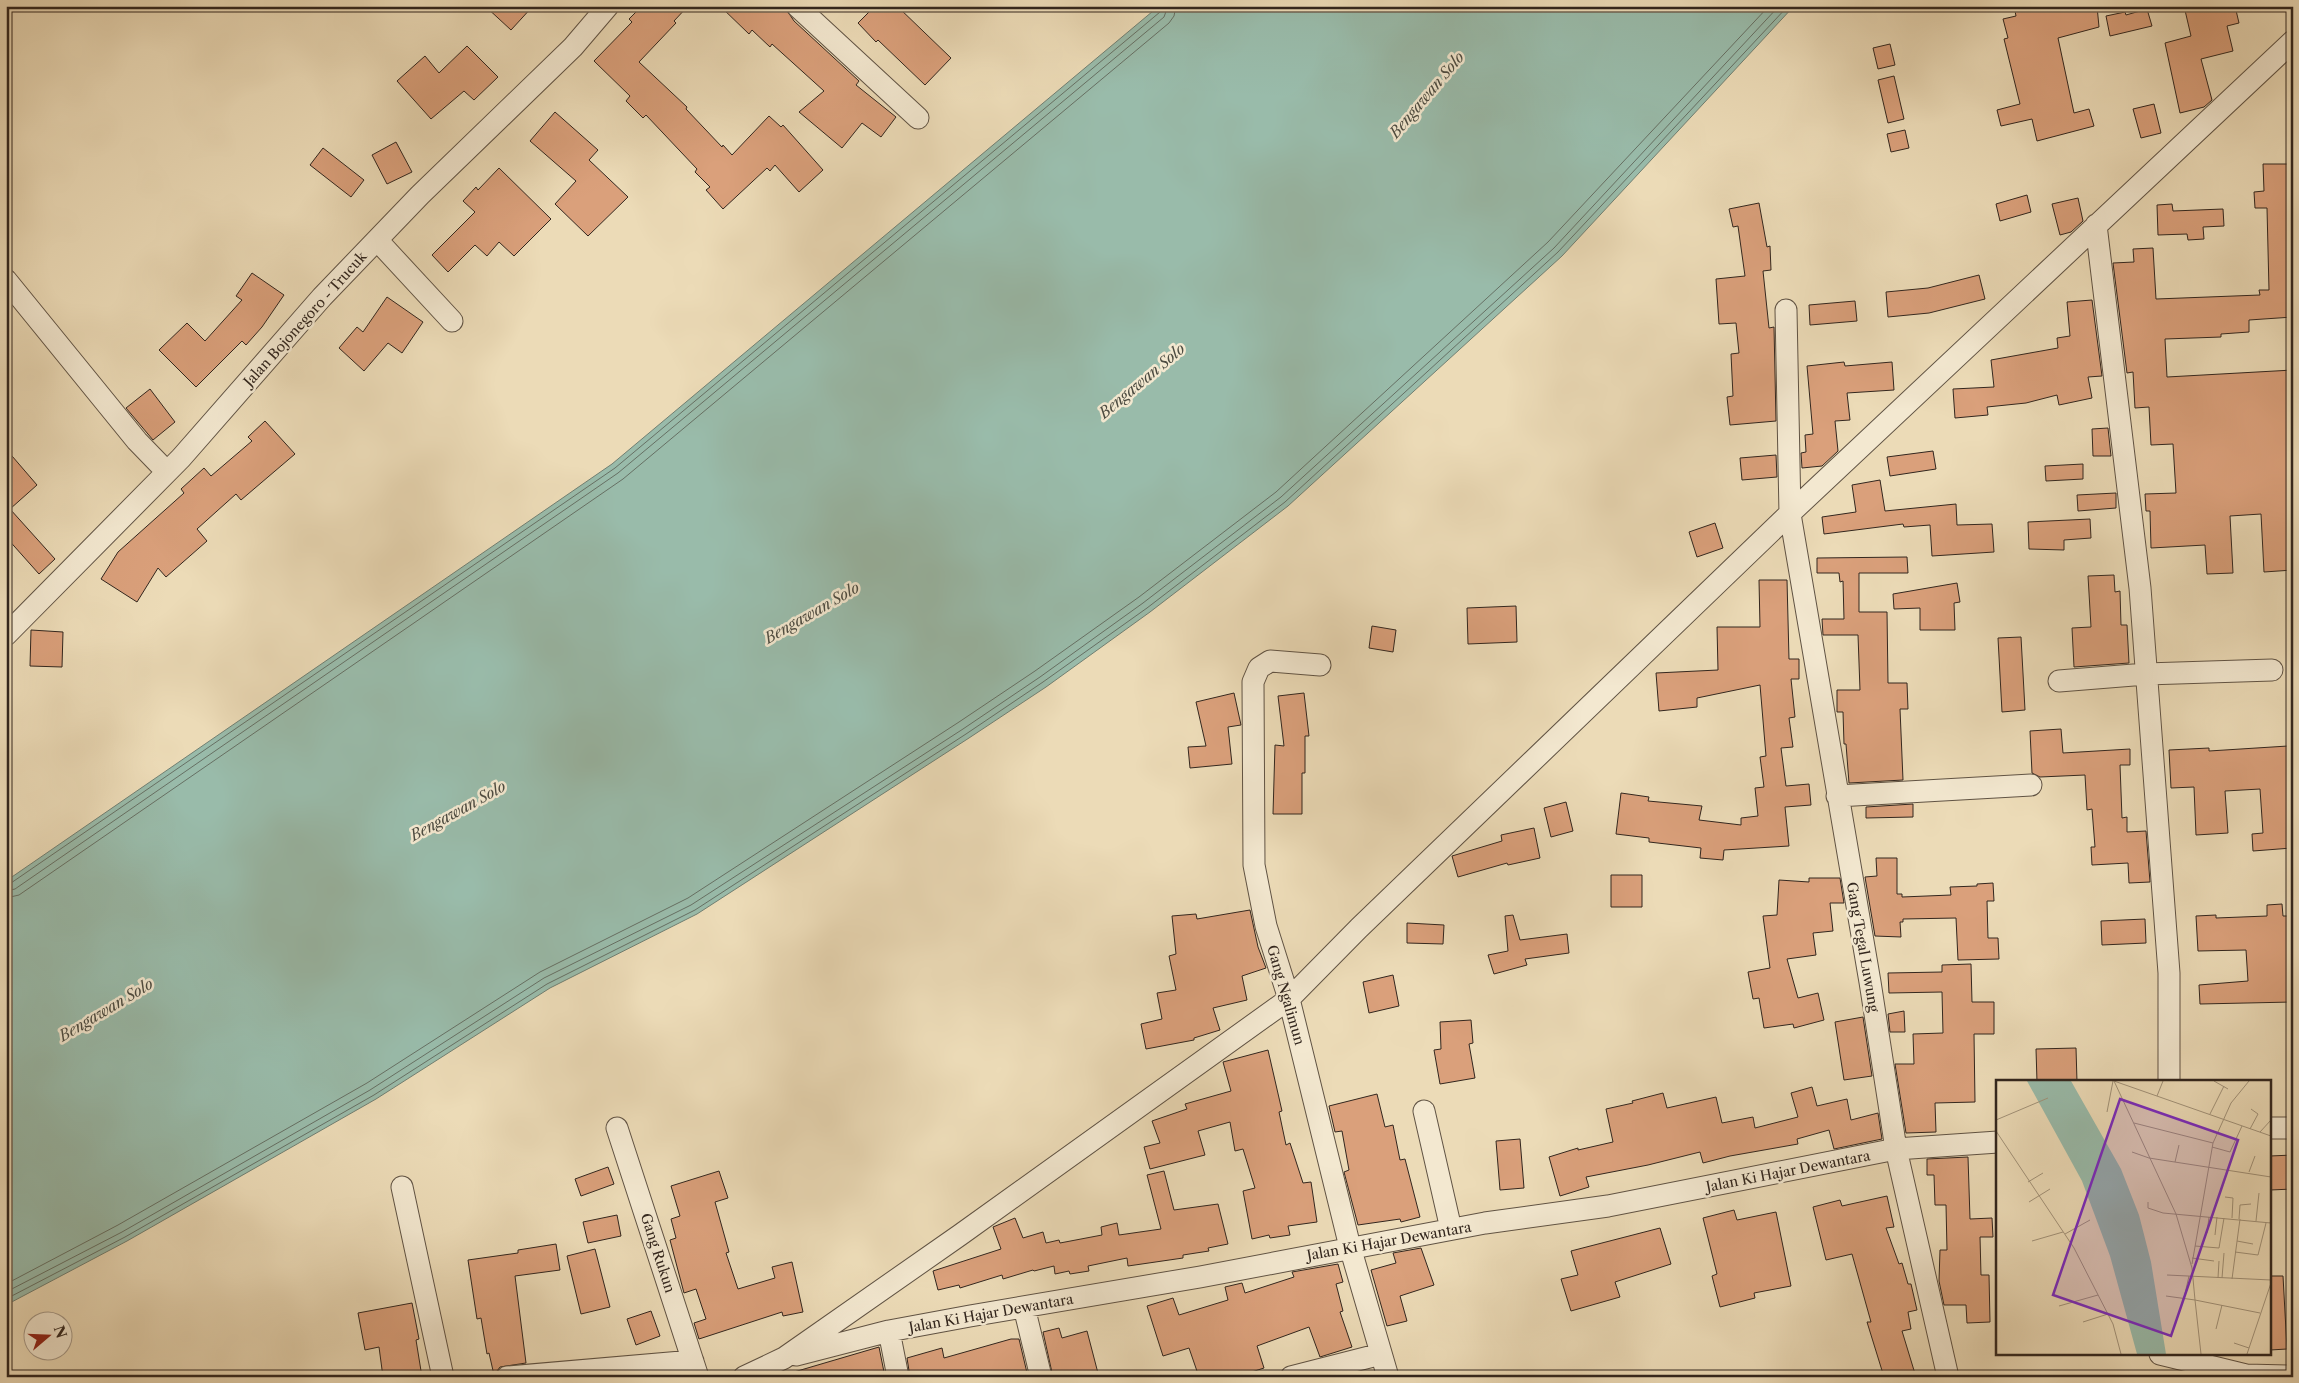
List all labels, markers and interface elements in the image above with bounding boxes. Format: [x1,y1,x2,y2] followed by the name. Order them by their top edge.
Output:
[1384,48,1468,142] water label: Bengawan Solo
[238,247,371,392] street label: Jalan Bojonegoro - Trucuk
[1094,339,1189,423] water label: Bengawan Solo
[760,578,863,648] water label: Bengawan Solo
[406,776,509,845] water label: Bengawan Solo
[1843,881,1883,1014] street label: Gang Tegal Luwung
[1263,943,1309,1047] street label: Gang Ngalimun
[54,974,156,1046] water label: Bengawan Solo
[1996,1080,2272,1356] inset map
[1702,1146,1872,1196] street label: Jalan Ki Hajar Dewantara
[637,1211,679,1295] street label: Gang Rukun
[1303,1218,1473,1265] street label: Jalan Ki Hajar Dewantara
[905,1290,1075,1337] street label: Jalan Ki Hajar Dewantara
[22,1310,72,1360] north arrow
[50,1323,71,1340] text: N

